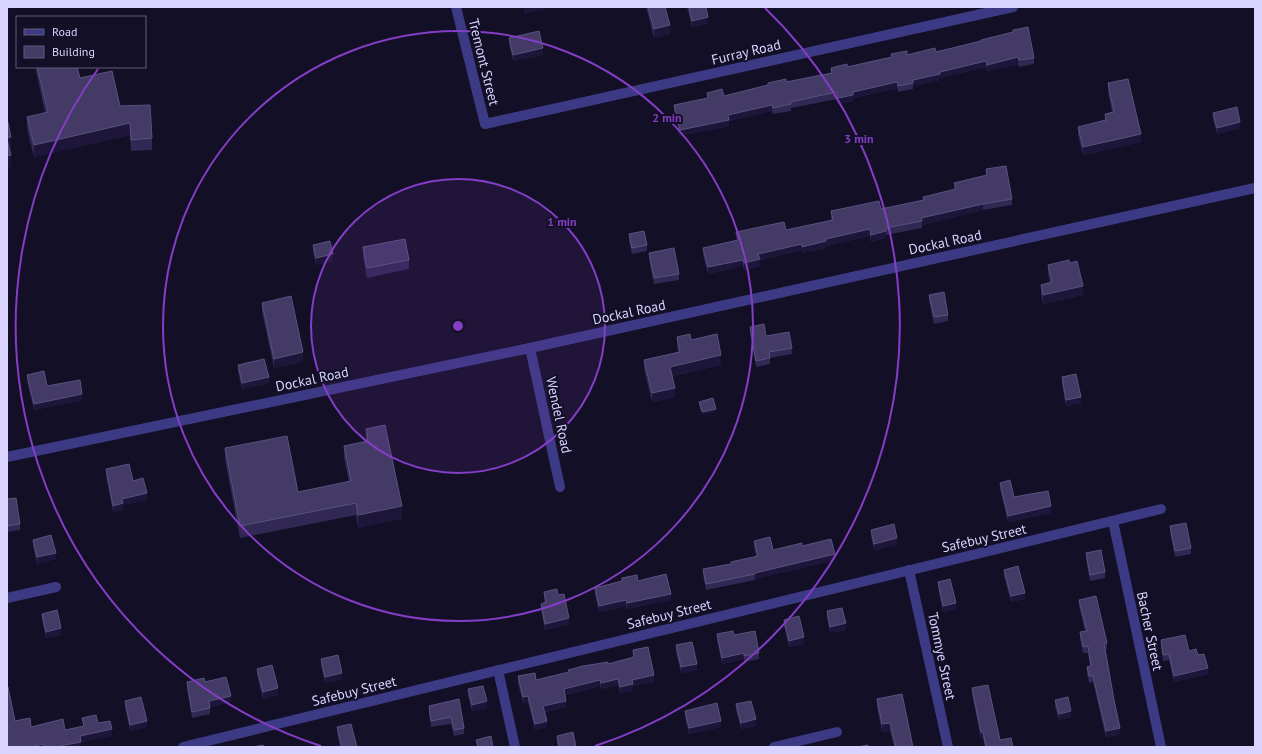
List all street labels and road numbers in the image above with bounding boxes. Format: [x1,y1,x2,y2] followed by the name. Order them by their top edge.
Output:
[465,17,504,108] street label: Tremont Street
[710,35,782,69] street label: Furray Road
[907,225,983,259] street label: Dockal Road
[591,295,667,329] street label: Dockal Road
[274,362,350,396] street label: Dockal Road
[542,375,576,455] street label: Wendel Road
[940,519,1028,556] street label: Safebuy Street
[1133,590,1167,672] street label: Bacher Street
[625,595,713,633] street label: Safebuy Street
[924,611,960,702] street label: Tommye Street
[310,672,398,710] street label: Safebuy Street

